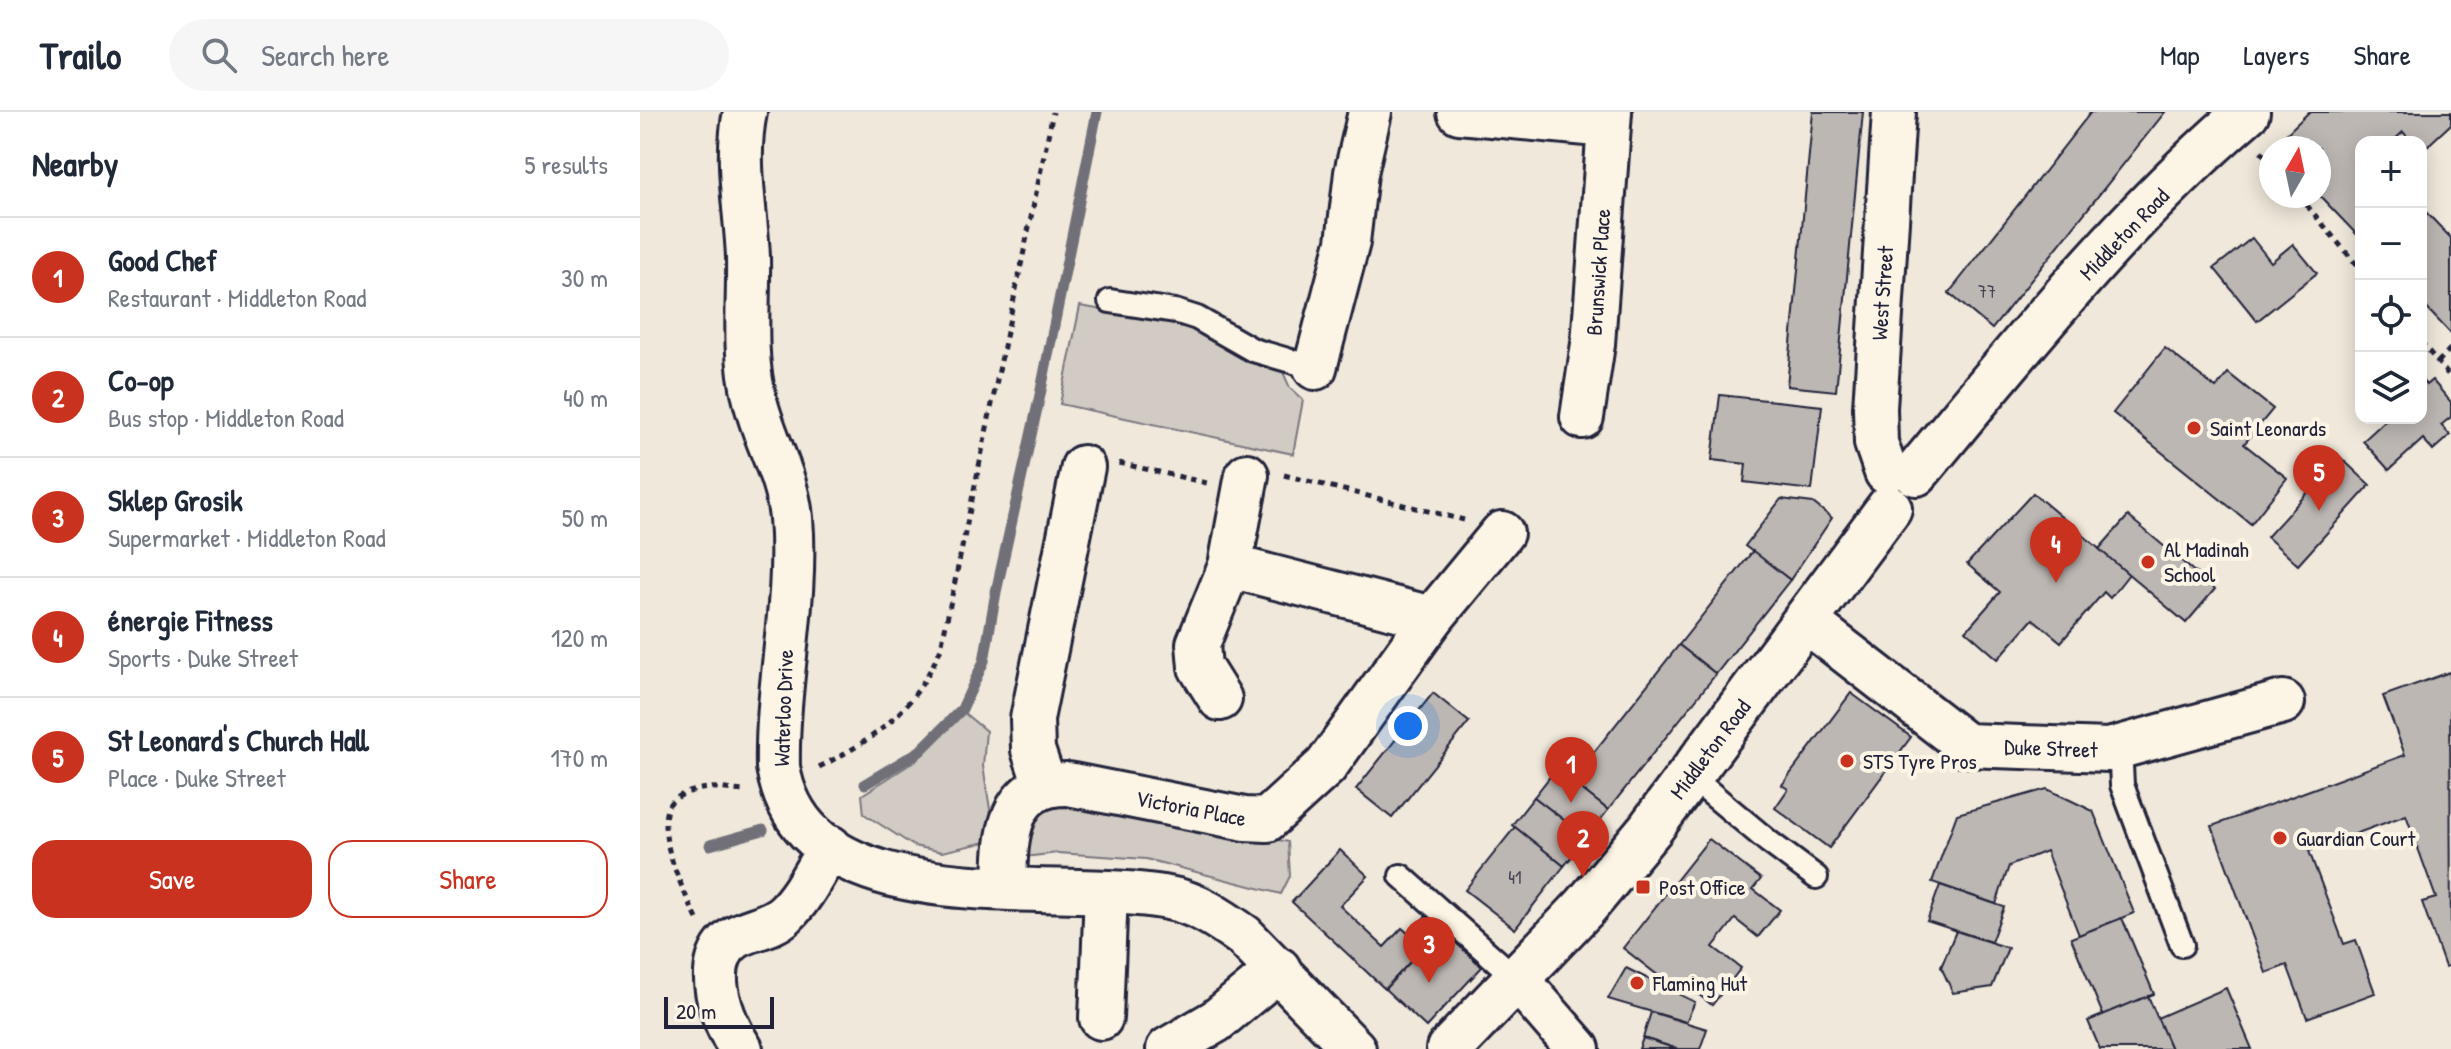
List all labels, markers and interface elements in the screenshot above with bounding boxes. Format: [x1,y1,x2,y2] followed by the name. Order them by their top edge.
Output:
[169,19,729,91] search box
[40,29,121,81] text: Trailo
[197,33,241,77] icon: search
[261,35,389,75] text: Search here
[2160,36,2200,74] text: Map
[2244,36,2309,74] text: Layers
[2353,36,2411,74] text: Share
[2259,136,2331,208] north arrow
[2355,136,2427,424] map controls
[2355,136,2427,208] button: +
[32,141,118,187] text: Nearby
[524,147,608,182] text: 5 results
[2072,181,2176,287] street label: Middleton Road
[1579,207,1617,336] street label: Brunswick Place
[2355,208,2427,280] button: −
[108,240,217,280] text: Good Chef
[1864,244,1900,341] street label: West Street
[53,260,63,295] text: 1
[561,260,608,295] text: 30 m
[1978,279,1996,304] house number: 77
[108,280,366,315] text: Restaurant · Middleton Road
[2355,280,2427,352] button: locate
[2355,352,2427,424] button: layers
[108,360,174,400] text: Co-op
[52,380,64,415] text: 2
[563,380,608,415] text: 40 m
[108,400,344,435] text: Bus stop · Middleton Road
[2210,413,2326,443] place label: Saint Leonards
[2185,419,2203,437] marker: Saint Leonards
[2293,445,2345,511] pin: 5
[108,480,243,520] text: Sklep Grosik
[52,500,64,535] text: 3
[562,500,608,535] text: 50 m
[2030,517,2082,583] pin: 4
[108,520,386,555] text: Supermarket · Middleton Road
[2164,534,2249,589] place label: Al Madinah School
[2139,553,2157,571] marker: Al Madinah School
[108,600,273,640] text: énergie Fitness
[53,620,63,655] text: 4
[551,620,608,655] text: 120 m
[108,640,298,675] text: Sports · Duke Street
[766,649,800,767] street label: Waterloo Drive
[1663,693,1758,805] street label: Middleton Road
[1388,706,1428,746] your location
[108,720,369,760] text: St Leonard's Church Hall
[2004,731,2099,765] street label: Duke Street
[1545,737,1597,803] pin: 1
[53,740,64,775] text: 5
[550,740,608,775] text: 170 m
[1863,746,1977,776] place label: STS Tyre Pros
[1838,752,1856,770] marker: STS Tyre Pros
[108,760,286,795] text: Place · Duke Street
[1133,783,1249,833] street label: Victoria Place
[1557,811,1609,877] pin: 2
[2296,823,2416,853] place label: Guardian Court
[2271,829,2289,847] marker: Guardian Court
[32,840,312,918] button: Save
[328,840,608,918] button: Share
[1508,865,1522,890] house number: 41
[1659,872,1746,902] place label: Post Office
[1634,878,1652,896] marker: Post Office
[1403,917,1455,983] pin: 3
[1652,968,1748,998] place label: Flaming Hut
[1628,974,1646,992] marker: Flaming Hut
[664,993,774,1029] scale bar
[676,996,716,1026] text: 20 m

